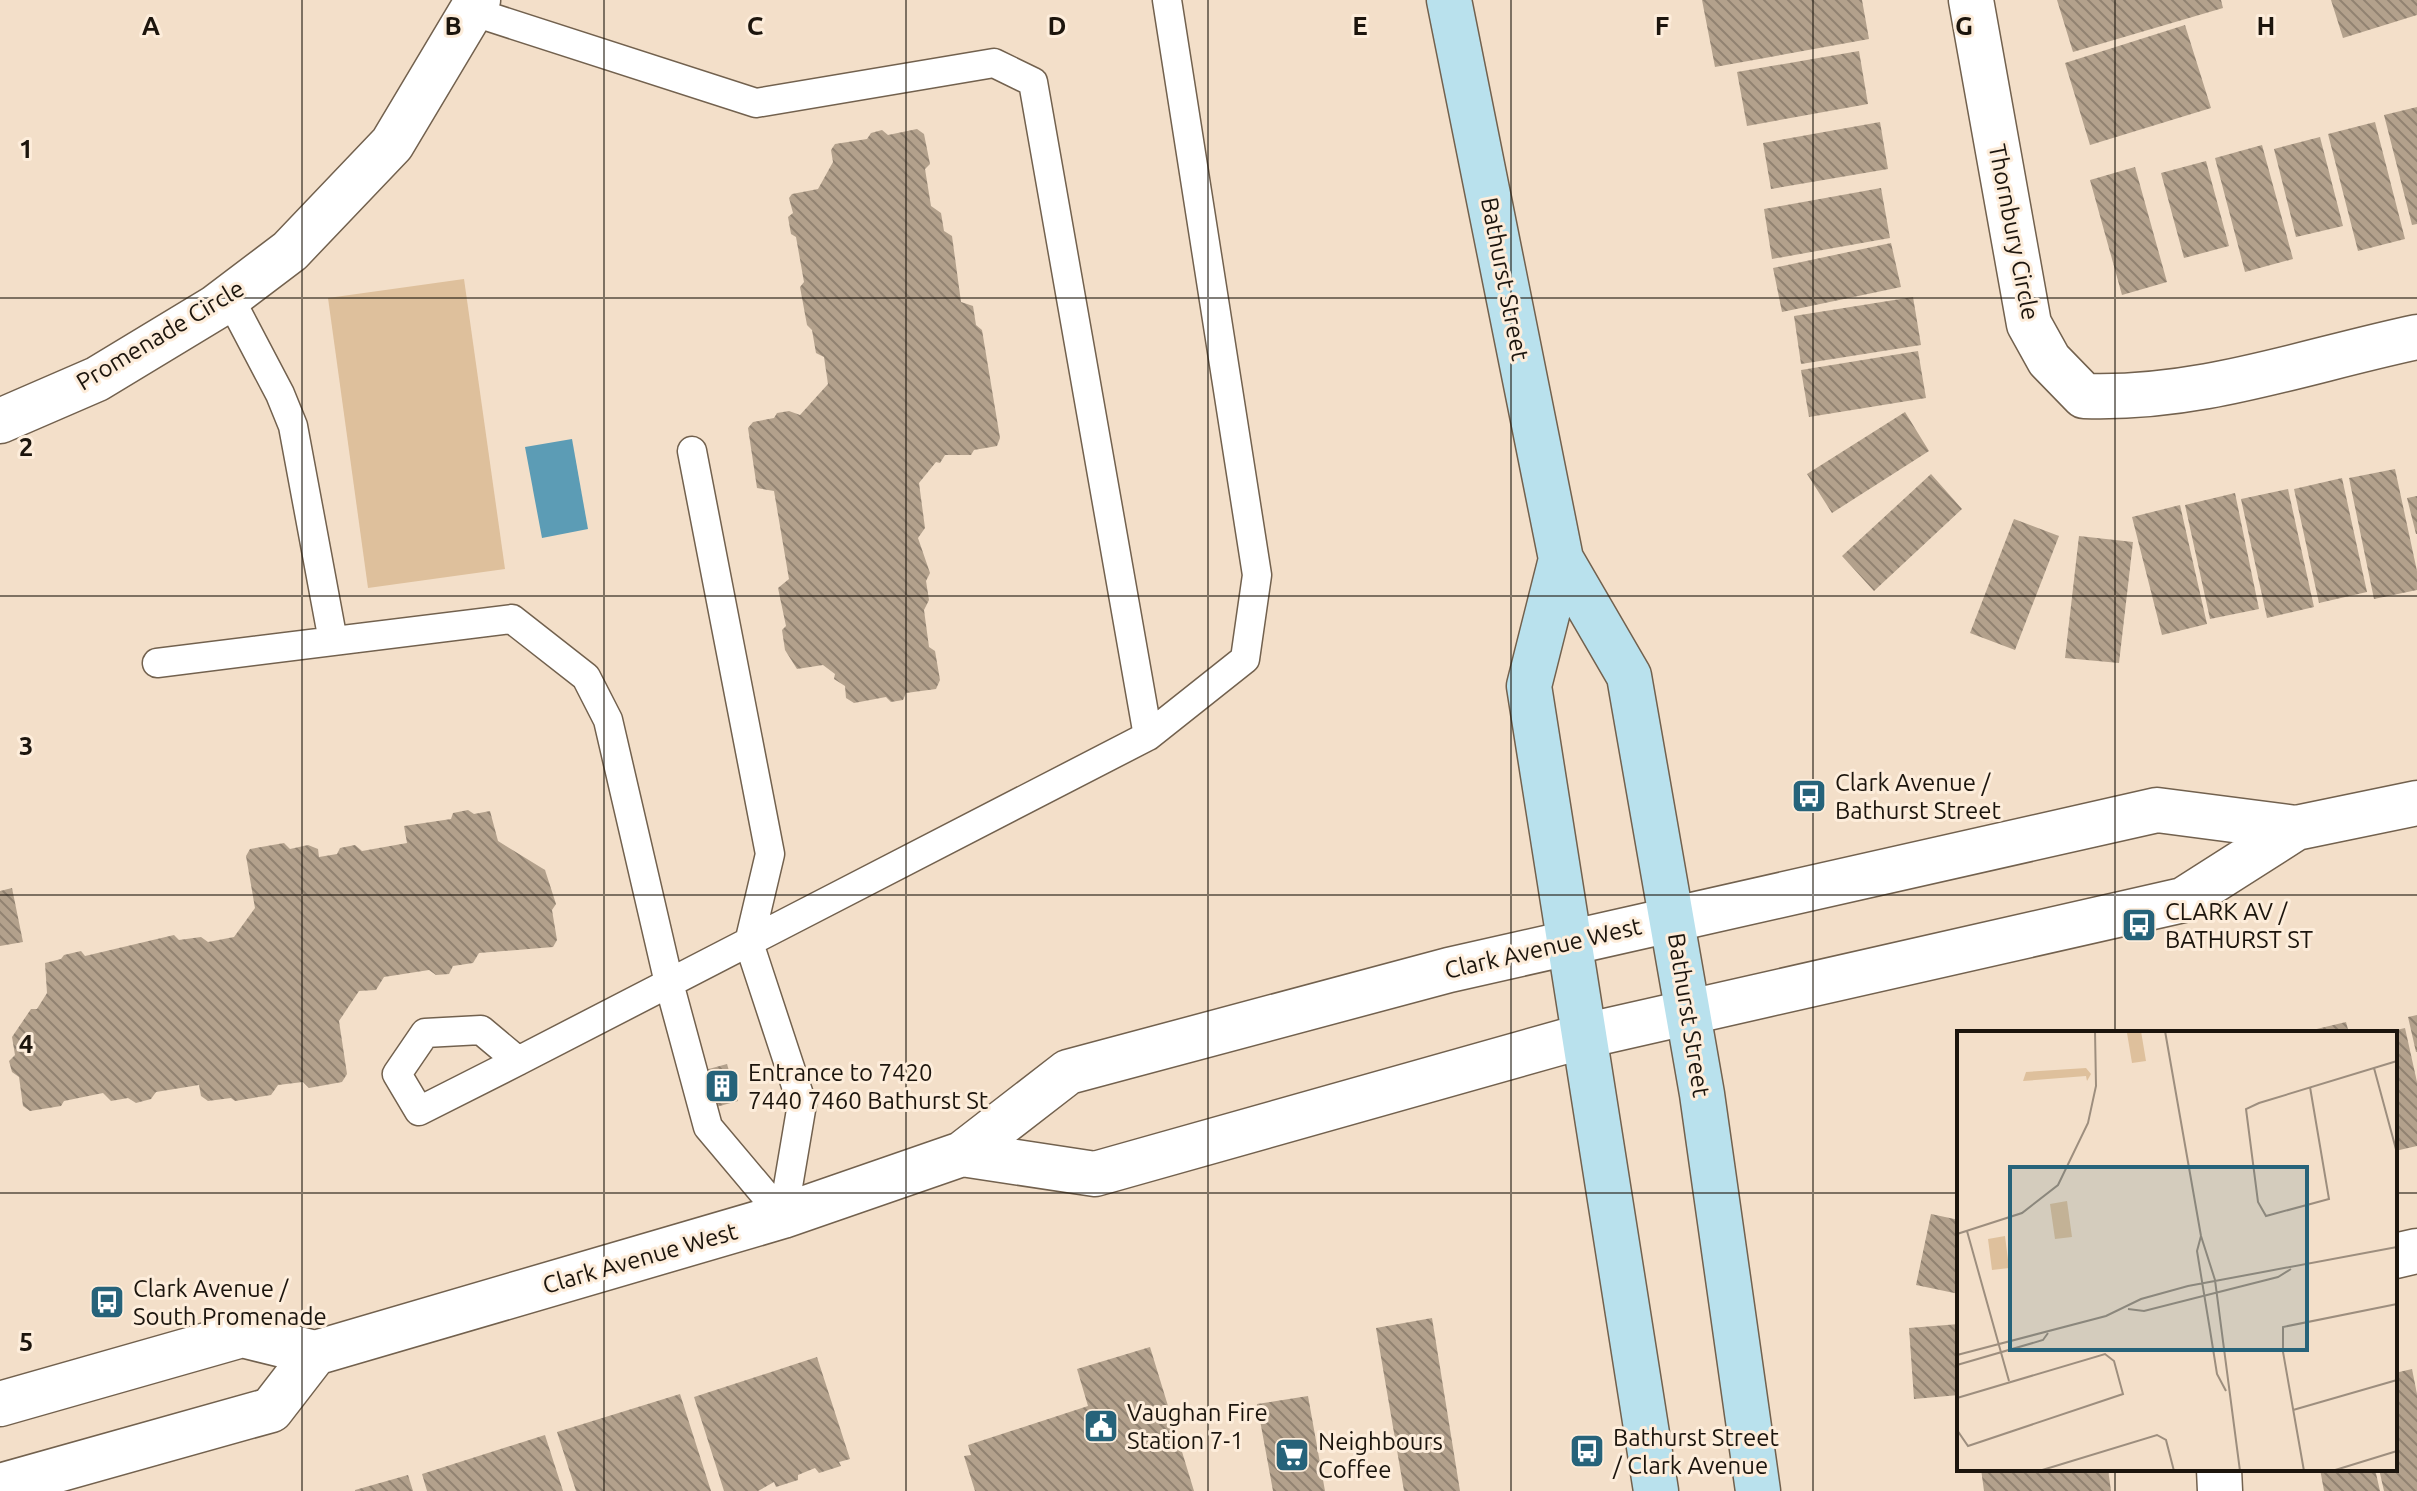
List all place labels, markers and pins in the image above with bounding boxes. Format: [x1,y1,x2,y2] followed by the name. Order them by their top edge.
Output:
[1835,769,2001,824] place label: Clark Avenue / Bathurst Street
[1790,777,1828,815] bus stop icon: Clark Avenue / Bathurst Street
[2165,898,2313,953] place label: CLARK AV / BATHURST ST
[2120,906,2158,944] bus stop icon: CLARK AV / BATHURST ST
[748,1059,989,1114] place label: Entrance to 7420 7440 7460 Bathurst St
[703,1067,741,1105] building icon: Entrance to 7420 7440 7460 Bathurst St
[133,1275,327,1330] place label: Clark Avenue / South Promenade
[88,1283,126,1321] bus stop icon: Clark Avenue / South Promenade
[1127,1399,1268,1454] place label: Vaughan Fire Station 7-1
[1082,1407,1120,1445] public building icon: Vaughan Fire Station 7-1
[1612,1424,1779,1479] place label: Bathurst Street / Clark Avenue
[1318,1428,1443,1483] place label: Neighbours Coffee
[1568,1432,1606,1470] bus stop icon: Bathurst Street / Clark Avenue
[1273,1436,1311,1474] supermarket icon: Neighbours Coffee

